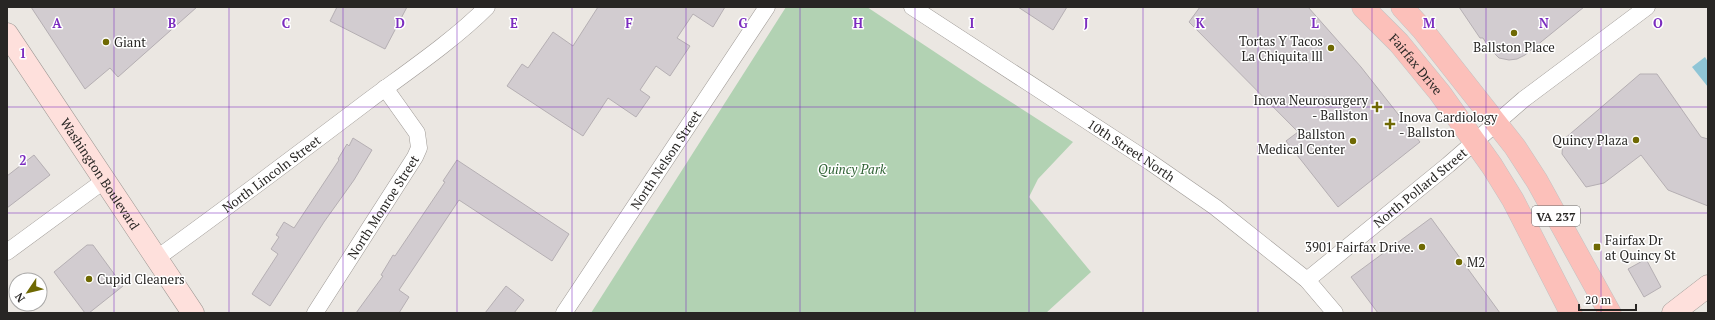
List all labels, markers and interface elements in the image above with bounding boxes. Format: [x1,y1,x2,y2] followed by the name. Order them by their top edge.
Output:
[52,14,62,32] text: A
[168,14,176,32] text: B
[282,14,290,32] text: C
[395,14,405,32] text: D
[510,14,518,32] text: E
[625,14,633,32] text: F
[738,14,748,32] text: G
[853,14,863,32] text: H
[970,14,975,32] text: I
[1084,14,1089,32] text: J
[1195,14,1205,32] text: K
[1311,14,1319,32] text: L
[1423,14,1435,32] text: M
[1539,14,1549,32] text: N
[1653,14,1663,32] text: O
[1509,28,1519,38] marker: Ballston Place
[1385,29,1447,98] street label: Fairfax Drive
[1239,32,1323,65] place label: Tortas Y Tacos La Chiquita lll
[114,33,146,51] place label: Giant
[101,37,111,47] marker: Giant
[1473,38,1555,56] place label: Ballston Place
[1326,43,1336,53] marker: Tortas Y Tacos La Chiquita lll
[19,44,27,62] text: 1
[1253,91,1368,124] place label: Inova Neurosurgery - Ballston
[1371,101,1383,113] marker: Inova Neurosurgery - Ballston
[626,106,705,213] street label: North Nelson Street
[1399,108,1498,141] place label: Inova Cardiology - Ballston
[56,114,144,233] street label: Washington Boulevard
[1084,115,1179,186] street label: 10th Street North
[1384,118,1396,130] marker: Inova Cardiology - Ballston
[1258,125,1345,158] place label: Ballston Medical Center
[218,131,324,217] street label: North Lincoln Street
[1552,131,1628,149] place label: Quincy Plaza
[1631,135,1641,145] marker: Quincy Plaza
[1348,136,1358,146] marker: Ballston Medical Center
[1369,143,1471,232] street label: North Pollard Street
[19,151,27,169] text: 2
[343,151,423,262] street label: North Monroe Street
[818,160,887,178] park label: Quincy Park
[1532,206,1580,226] road number: VA 237
[1605,231,1676,264] place label: Fairfax Dr at Quincy St
[1305,238,1414,256] place label: 3901 Fairfax Drive.
[1417,242,1427,252] marker: 3901 Fairfax Drive.
[1592,242,1602,252] marker: Fairfax Dr at Quincy St
[1467,253,1485,271] place label: M2
[1454,257,1464,267] marker: M2
[97,270,185,288] place label: Cupid Cleaners
[8,272,48,312] north arrow
[84,274,94,284] marker: Cupid Cleaners
[1579,286,1636,312] scale bar
[11,290,28,305] text: N
[1585,292,1612,307] text: 20 m

